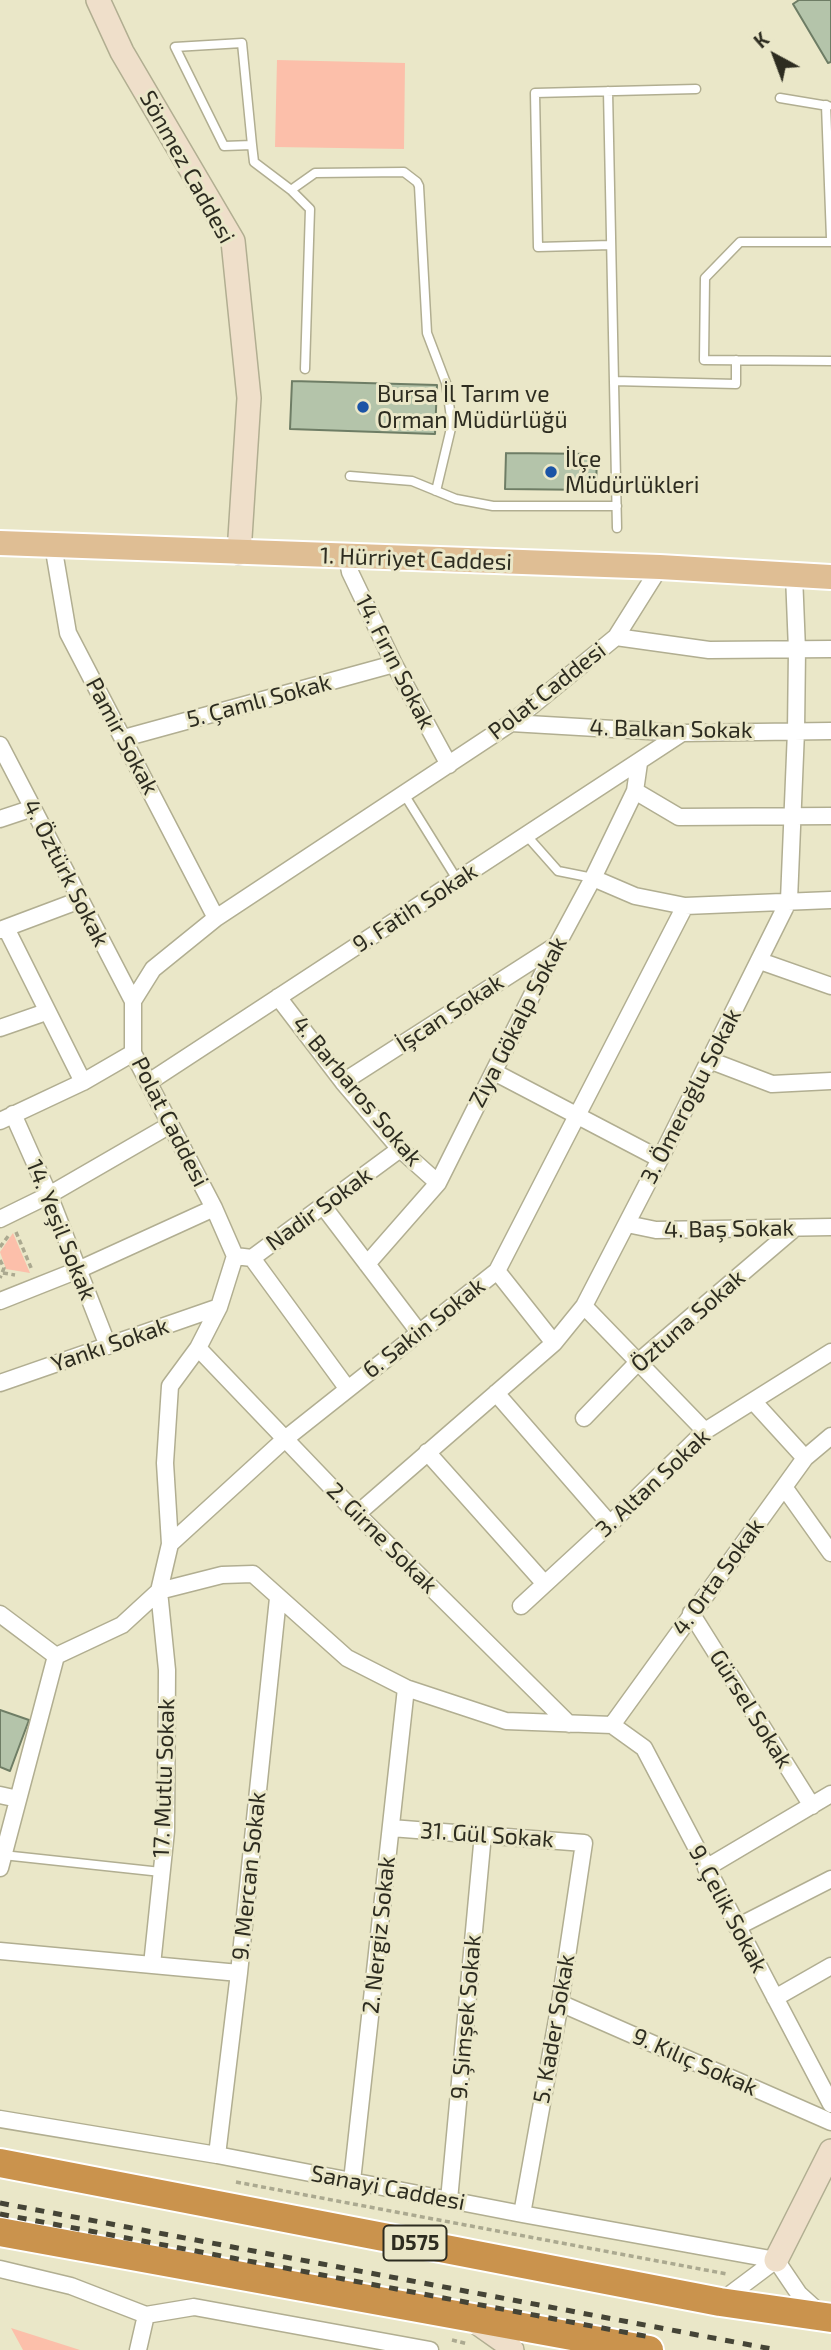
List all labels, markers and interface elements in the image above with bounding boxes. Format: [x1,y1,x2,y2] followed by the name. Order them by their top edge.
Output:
[740,21,810,91] north arrow
[749,27,773,52] text: K
[134,86,240,248] street label: Sönmez Caddesi
[377,380,568,434] place label: Bursa İl Tarım ve Orman Müdürlüğü
[355,399,371,415] marker: Bursa İl Tarım ve Orman Müdürlüğü
[565,445,700,499] place label: İlçe Müdürlükleri
[543,464,559,480] marker: İlçe Müdürlükleri
[319,542,513,576] street label: 1. Hürriyet Caddesi
[349,590,441,734] street label: 14. Fırın Sokak
[483,637,611,745] street label: Polat Caddesi
[184,668,334,734] street label: 5. Çamlı Sokak
[80,673,164,799] street label: Pamir Sokak
[589,714,753,744] street label: 4. Balkan Sokak
[17,795,115,951] street label: 4. Öztürk Sokak
[348,857,482,959] street label: 9. Fatih Sokak
[463,932,573,1112] street label: Ziya Gökalp Sokak
[391,968,509,1058] street label: İşcan Sokak
[635,1004,747,1188] street label: 3. Ömeroğlu Sokak
[286,1010,428,1172] street label: 4. Barbaros Sokak
[126,1053,214,1191] street label: Polat Caddesi
[20,1156,102,1304] street label: 14. Yeşil Sokak
[261,1161,377,1257] street label: Nadir Sokak
[664,1214,794,1244] street label: 4. Baş Sokak
[625,1264,751,1378] street label: Öztuna Sokak
[358,1272,490,1384] street label: 6. Sakin Sokak
[48,1312,172,1378] street label: Yankı Sokak
[590,1423,716,1543] street label: 3. Altan Sokak
[321,1477,443,1599] street label: 2. Girne Sokak
[666,1513,770,1641] street label: 4. Orta Sokak
[704,1645,798,1773] street label: Gürsel Sokak
[147,1698,181,1858] street label: 17. Mutlu Sokak
[226,1790,272,1962] street label: 9. Mercan Sokak
[419,1817,555,1853] street label: 31. Gül Sokak
[683,1841,773,1977] street label: 9. Çelik Sokak
[357,1855,401,2015] street label: 2. Nergiz Sokak
[445,1934,487,2100] street label: 9. Şimşek Sokak
[527,1952,581,2106] street label: 5. Kader Sokak
[628,2022,762,2102] street label: 9. Kılıç Sokak
[309,2160,467,2216] street label: Sanayi Caddesi
[384,2226,446,2260] road number: D575

